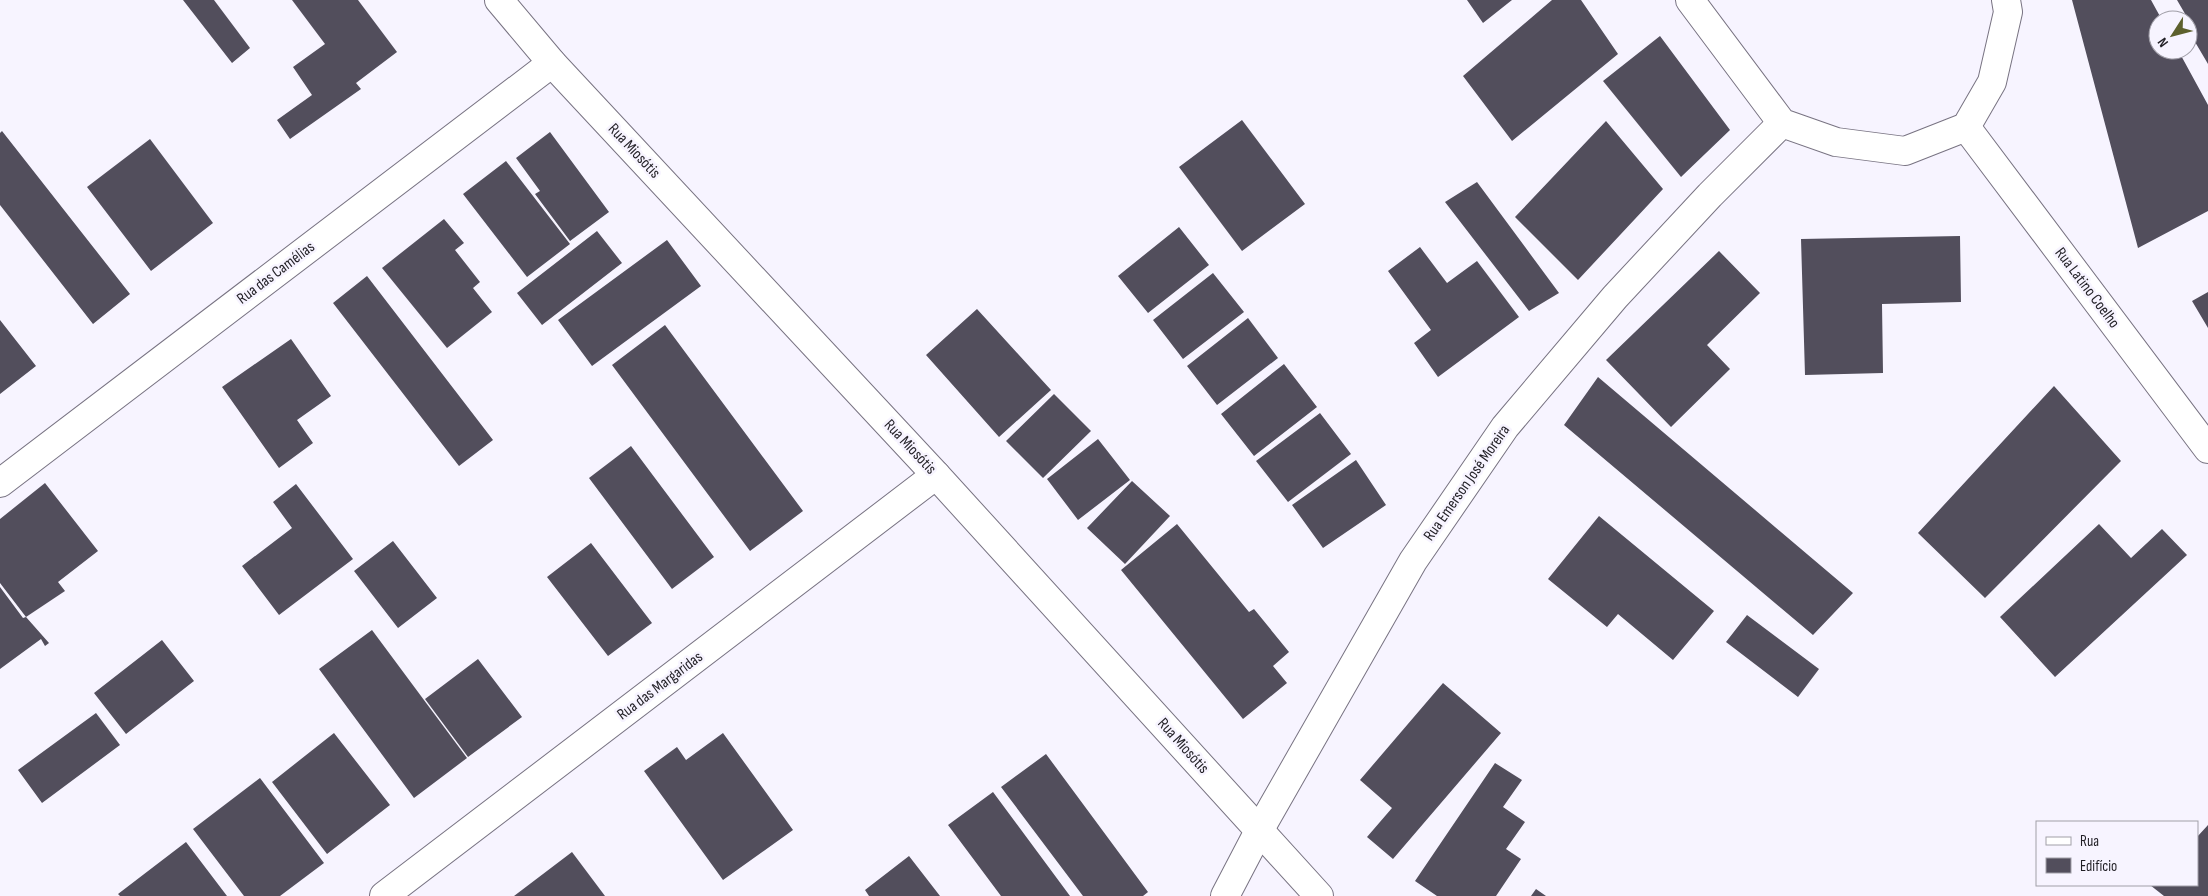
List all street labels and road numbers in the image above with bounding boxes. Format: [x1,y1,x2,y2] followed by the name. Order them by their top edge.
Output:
[604,120,664,182] street label: Rua Miosótis
[233,237,319,308] street label: Rua das Camélias
[2051,244,2123,332] street label: Rua Latino Coelho
[880,416,940,478] street label: Rua Miosótis
[1420,421,1514,545] street label: Rua Emerson José Moreira
[613,648,707,724] street label: Rua das Margaridas
[1153,714,1213,778] street label: Rua Miosótis

